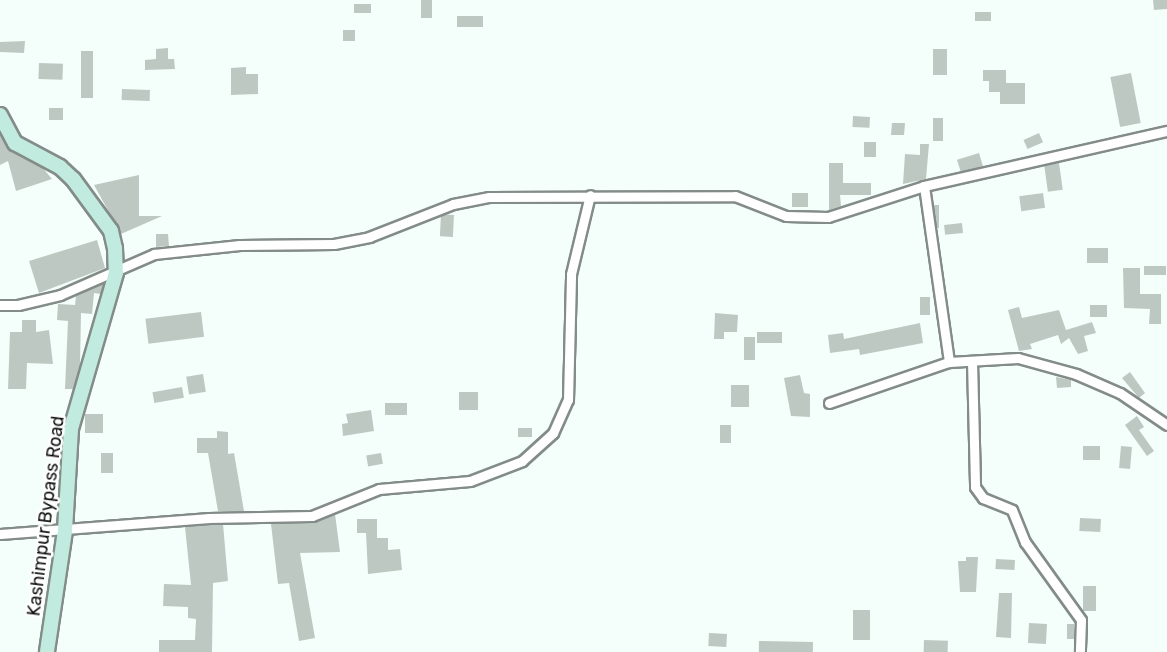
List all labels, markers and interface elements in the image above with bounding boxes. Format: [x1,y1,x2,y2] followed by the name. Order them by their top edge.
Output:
[23,414,69,618] street label: Kashimpur Bypass Road

